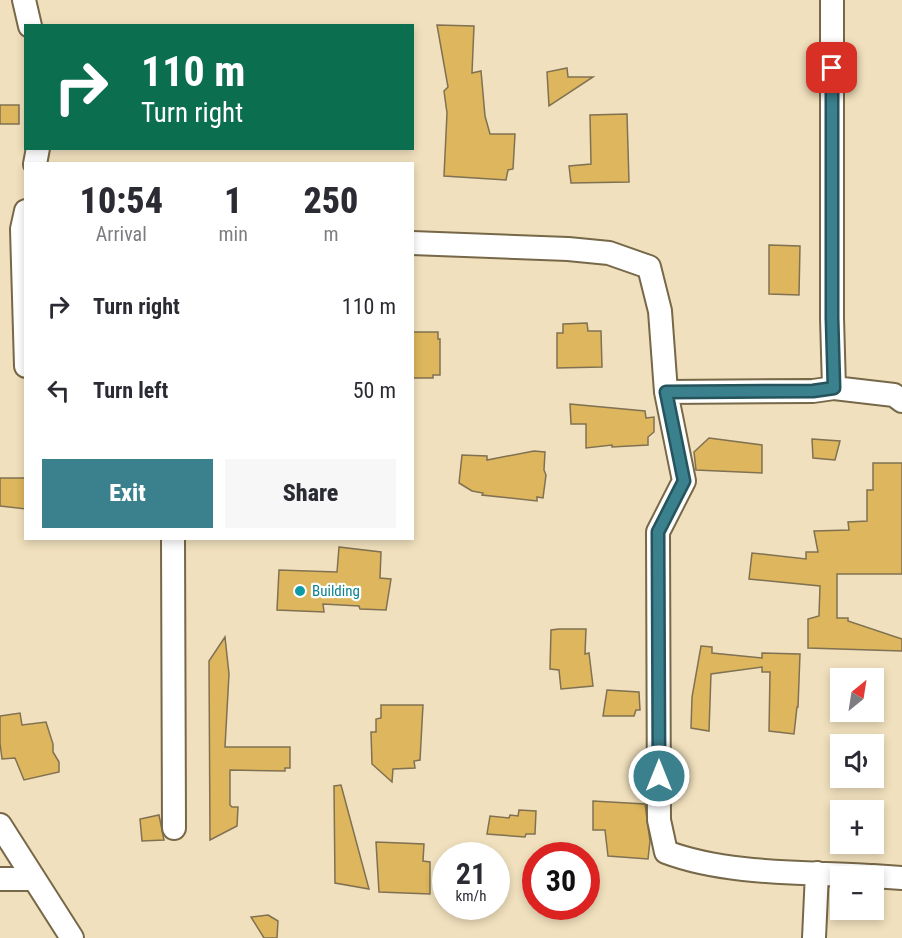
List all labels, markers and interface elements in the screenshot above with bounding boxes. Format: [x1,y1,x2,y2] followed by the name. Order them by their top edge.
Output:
[806,42,857,93] pin
[141,47,246,96] text: 110 m
[42,48,120,126] icon: right
[815,51,848,84] icon: arrive
[141,97,243,129] text: Turn right
[80,180,163,222] text: 10:54
[224,180,242,222] text: 1
[303,180,358,222] text: 250
[96,222,147,246] text: Arrival
[219,222,248,246] text: min
[323,222,338,246] text: m
[42,290,75,323] icon: right
[93,294,180,319] text: Turn right
[342,294,396,319] text: 110 m
[42,374,75,407] icon: left
[93,378,168,403] text: Turn left
[353,378,396,403] text: 50 m
[42,459,213,528] button: Exit
[225,459,396,528] button: Share
[312,582,360,600] place label: Building
[293,584,307,598] marker: Building
[830,668,884,722] north arrow
[830,668,884,920] map controls
[830,734,884,788] button: sound
[627,744,691,808] position arrow
[830,800,884,854] button: +
[522,842,600,920] speed limit sign: 30
[456,856,486,891] text: 21
[830,866,884,920] button: −
[456,887,486,905] text: km/h

